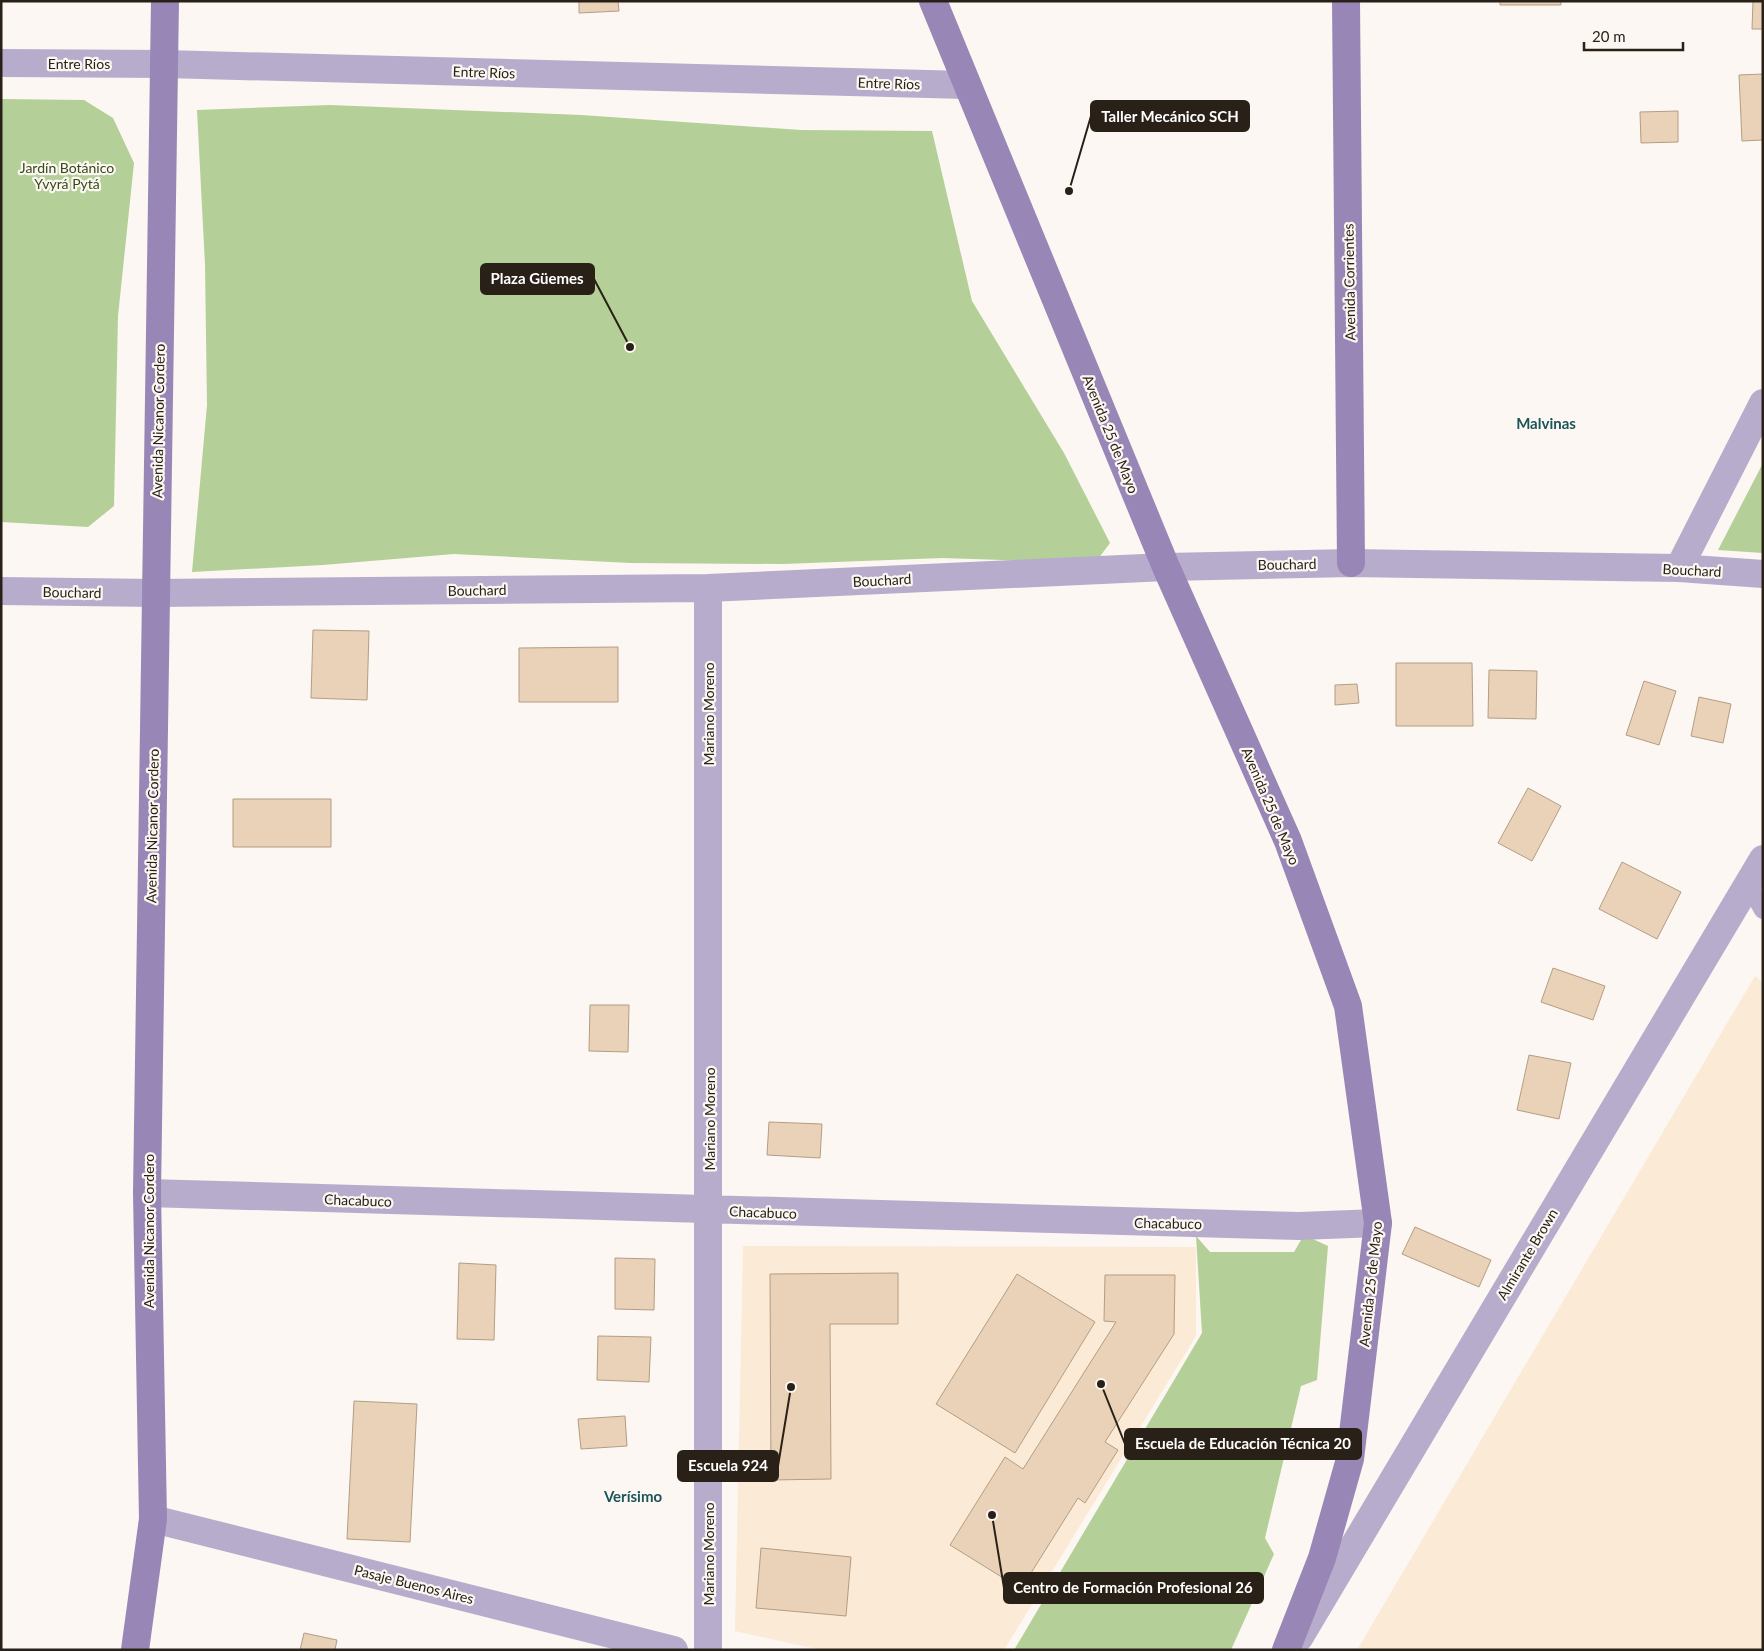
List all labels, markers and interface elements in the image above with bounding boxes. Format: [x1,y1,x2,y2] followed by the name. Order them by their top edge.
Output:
[1584,20,1683,52] scale bar
[1592,27,1626,45] text: 20 m
[48,55,110,72] street label: Entre Ríos
[452,62,516,82] street label: Entre Ríos
[857,73,921,93] street label: Entre Ríos
[1091,101,1249,131] callout: Taller Mecánico SCH
[1101,107,1239,125] text: Taller Mecánico SCH
[20,159,114,192] park label: Jardín Botánico Yvyrá Pytá
[1339,223,1359,341] street label: Avenida Corrientes
[481,264,594,294] callout: Plaza Güemes
[490,269,584,287] text: Plaza Güemes
[148,344,168,498] street label: Avenida Nicanor Cordero
[1080,372,1143,496] street label: Avenida 25 de Mayo
[1516,414,1576,432] district label: Malvinas
[1257,555,1317,573] street label: Bouchard
[1662,560,1722,580] street label: Bouchard
[852,570,912,590] street label: Bouchard
[447,581,507,599] street label: Bouchard
[42,583,102,601] street label: Bouchard
[700,662,717,766] street label: Mariano Moreno
[1239,745,1303,867] street label: Avenida 25 de Mayo
[142,749,162,903] street label: Avenida Nicanor Cordero
[701,1067,718,1171] street label: Mariano Moreno
[140,1154,157,1308] street label: Avenida Nicanor Cordero
[324,1190,392,1210] street label: Chacabuco
[729,1202,797,1222] street label: Chacabuco
[1493,1205,1561,1303] street label: Almirante Brown
[1134,1214,1202,1232] street label: Chacabuco
[1355,1220,1385,1348] street label: Avenida 25 de Mayo
[1125,1429,1361,1459] callout: Escuela de Educación Técnica 20
[1135,1434,1351,1452] text: Escuela de Educación Técnica 20
[678,1451,778,1481] callout: Escuela 924
[688,1456,768,1474] text: Escuela 924
[603,1487,662,1505] district label: Verísimo
[700,1502,717,1606] street label: Mariano Moreno
[352,1561,476,1607] street label: Pasaje Buenos Aires
[1004,1573,1263,1603] callout: Centro de Formación Profesional 26
[1013,1578,1253,1596] text: Centro de Formación Profesional 26

